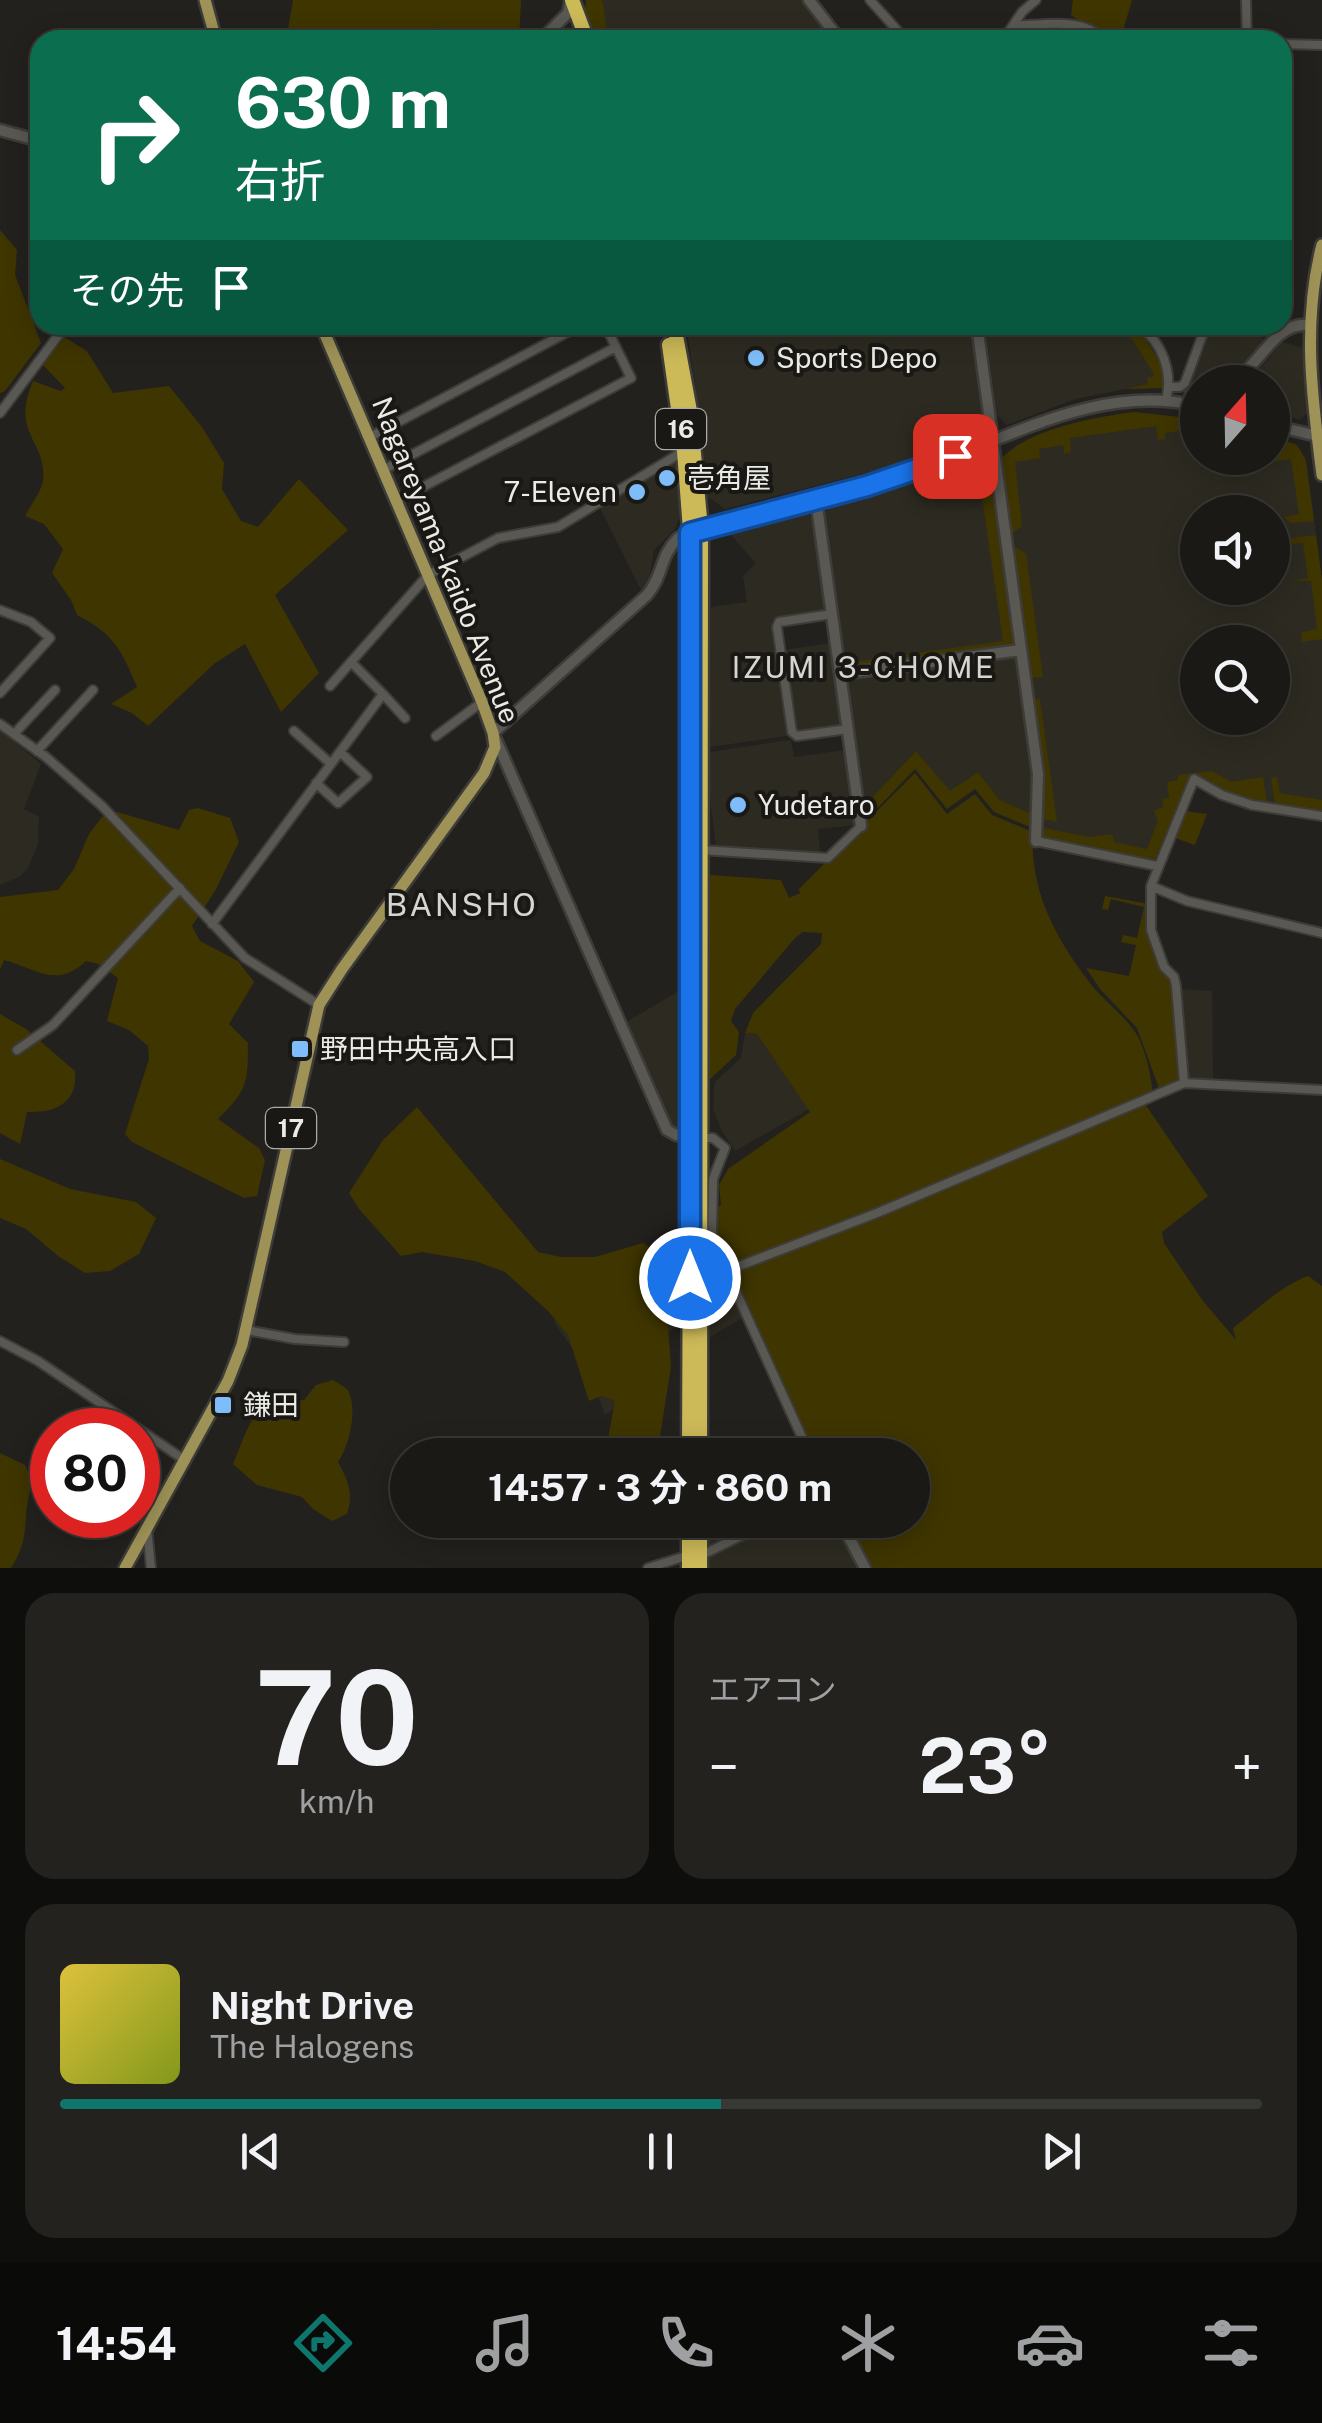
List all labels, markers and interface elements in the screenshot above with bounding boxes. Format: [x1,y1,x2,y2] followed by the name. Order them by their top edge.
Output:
[235,61,451,144] text: 630 m
[70,70,200,200] icon: right
[235,154,325,207] text: 右折
[204,260,259,315] icon: arrive
[70,268,184,313] text: その先
[776,341,937,374] place label: Sports Depo
[745,347,767,369] marker: Sports Depo
[1180,365,1290,475] north arrow
[1180,365,1290,735] map controls
[366,392,527,728] street label: Nagareyama-kaido Avenue
[656,409,706,449] road number: 16
[913,414,998,499] pin
[928,429,983,484] icon: arrive
[687,461,771,494] place label: 壱角屋
[656,467,678,489] marker: 壱角屋
[503,475,617,508] place label: 7-Eleven
[626,481,648,503] marker: 7-Eleven
[1180,495,1290,605] button: sound
[1180,625,1290,735] button: search
[732,649,996,685] district label: IZUMI 3-CHOME
[758,788,875,821] place label: Yudetaro
[727,794,749,816] marker: Yudetaro
[386,886,538,923] district label: BANSHO
[320,1032,516,1065] place label: 野田中央高入口
[289,1038,311,1060] marker: 野田中央高入口
[266,1108,316,1148] road number: 17
[638,1226,742,1330] position arrow
[243,1388,299,1421] place label: 鎌田
[212,1394,234,1416] marker: 鎌田
[30,1408,160,1538] speed limit sign: 80
[488,1465,832,1510] text: 14:57 · 3 分 · 860 m
[255,1642,419,1794] text: 70
[709,1671,837,1708] text: エアコン
[919,1722,1052,1810] text: 23°
[709,1735,739,1799] text: −
[1232,1735,1262,1799] text: +
[299,1783,374,1820] text: km/h
[210,1983,414,2028] text: Night Drive
[210,2028,414,2065] text: The Halogens
[233,2124,288,2179] icon: previous
[633,2124,688,2179] icon: pause
[1034,2124,1089,2179] icon: next
[288,2308,358,2378] icon: directions
[470,2308,540,2378] icon: music
[651,2308,721,2378] icon: phone
[833,2308,903,2378] icon: climate
[1015,2308,1085,2378] icon: car
[1196,2308,1266,2378] icon: filters
[56,2317,177,2370] text: 14:54

